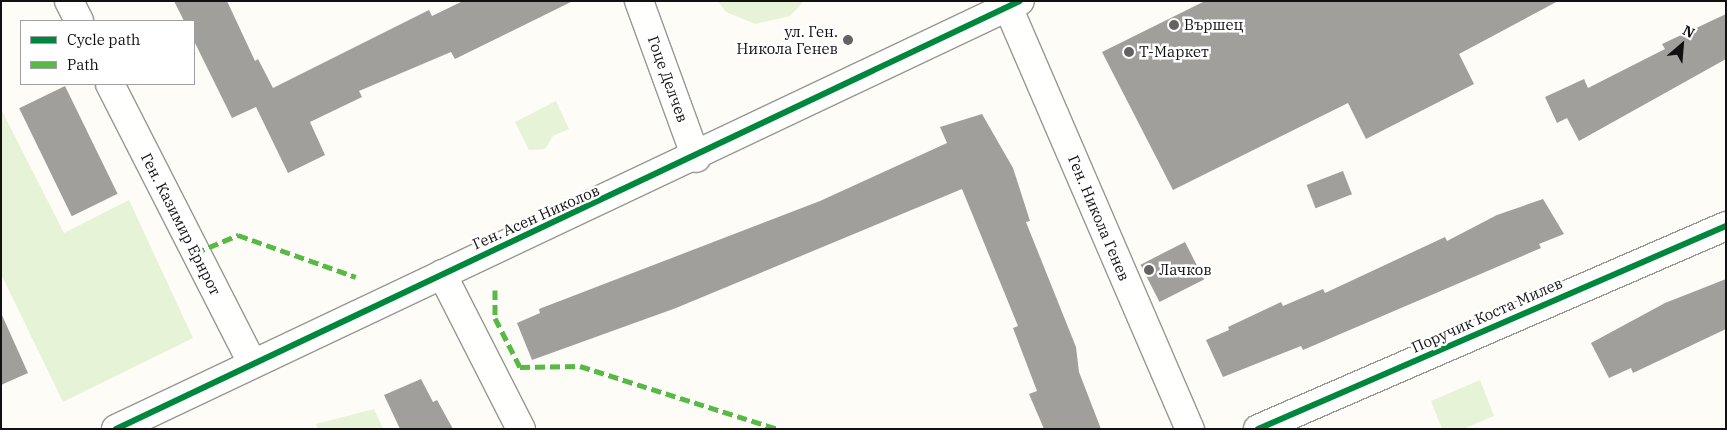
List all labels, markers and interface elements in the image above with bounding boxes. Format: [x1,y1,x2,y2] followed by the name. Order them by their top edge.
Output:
[1184,16,1244,34] place label: Вършец
[1168,19,1180,31] marker: Вършец
[20,20,195,85] legend
[1657,20,1707,70] north arrow
[1680,21,1698,42] text: N
[736,22,838,57] place label: ул. Ген. Никола Генев
[67,30,140,49] text: Cycle path
[644,33,692,125] street label: Гоце Делчев
[842,34,854,46] marker: ул. Ген. Никола Генев
[1139,43,1209,61] place label: Т-Маркет
[1123,46,1135,58] marker: Т-Маркет
[67,55,99,74] text: Path
[137,150,225,298] street label: Ген. Казимир Ернрот
[1064,153,1134,283] street label: Ген. Никола Генев
[470,181,602,253] street label: Ген. Асен Николов
[1159,261,1212,279] place label: Лачков
[1143,264,1155,276] marker: Лачков
[1409,274,1565,356] street label: Поручик Коста Милев

